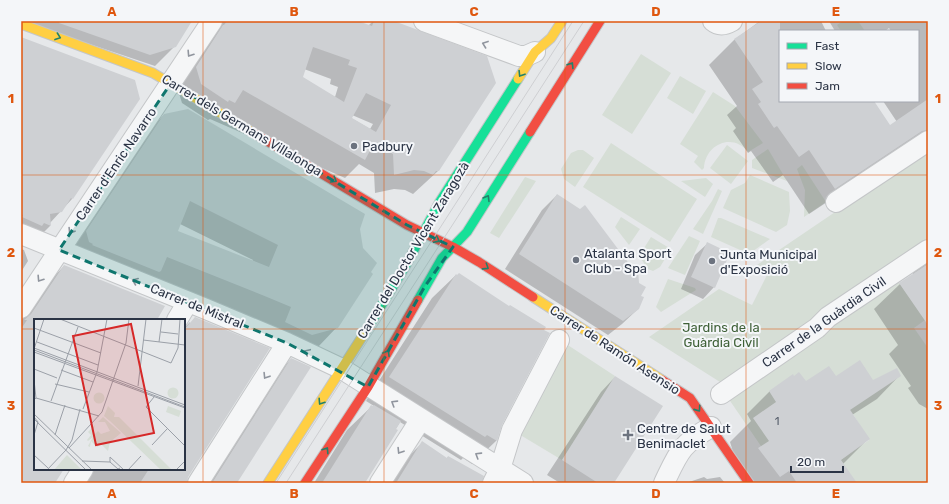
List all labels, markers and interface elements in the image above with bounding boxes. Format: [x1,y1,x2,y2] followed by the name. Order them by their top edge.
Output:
[107,4,117,19] text: A
[289,4,299,19] text: B
[469,4,479,19] text: C
[651,4,661,19] text: D
[832,4,840,19] text: E
[779,30,919,102] legend
[54,33,61,41] one-way arrow
[815,39,839,53] text: Fast
[482,40,489,48] one-way arrow
[188,49,195,56] one-way arrow
[815,59,842,73] text: Slow
[567,62,574,69] one-way arrow
[519,70,526,77] one-way arrow
[159,71,325,180] street label: Carrer dels Germans Villalonga
[815,79,840,93] text: Jam
[8,91,14,106] text: 1
[935,91,941,106] text: 1
[73,105,159,223] street label: Carrer d'Enric Navarro
[362,139,413,154] place label: Padbury
[349,141,359,151] marker: Padbury
[354,159,473,342] street label: Carrer del Doctor Vicent Zaragozà
[330,176,337,183] one-way arrow
[483,195,490,202] one-way arrow
[68,227,75,234] one-way arrow
[433,235,441,243] one-way arrow
[7,245,15,260] text: 2
[934,245,942,260] text: 2
[584,246,672,276] place label: Atalanta Sport Club - Spa
[720,247,817,277] place label: Junta Municipal d'Exposició
[571,255,581,265] marker: Atalanta Sport Club - Spa
[707,256,717,266] marker: Junta Municipal d'Exposició
[482,262,489,269] one-way arrow
[759,274,889,370] street label: Carrer de la Guàrdia Civil
[37,275,45,282] one-way arrow
[131,277,138,285] one-way arrow
[148,280,246,332] street label: Carrer de Mistral
[547,302,683,398] street label: Carrer de Ramón Asensio
[34,319,185,470] inset map
[682,320,760,350] park label: Jardins de la Guàrdia Civil
[303,349,311,357] one-way arrow
[383,350,390,357] one-way arrow
[264,372,271,379] one-way arrow
[7,398,16,413] text: 3
[318,398,325,405] one-way arrow
[934,398,943,413] text: 3
[391,400,398,408] one-way arrow
[693,404,700,411] one-way arrow
[775,415,779,428] house number: 1
[637,421,731,451] place label: Centre de Salut Benimaclet
[622,429,634,441] marker: Centre de Salut Benimaclet
[321,447,329,454] one-way arrow
[398,447,405,454] one-way arrow
[791,448,843,474] scale bar
[475,452,482,460] one-way arrow
[797,455,825,469] text: 20 m
[107,486,117,501] text: A
[289,486,299,501] text: B
[469,486,479,501] text: C
[651,486,661,501] text: D
[832,486,840,501] text: E

